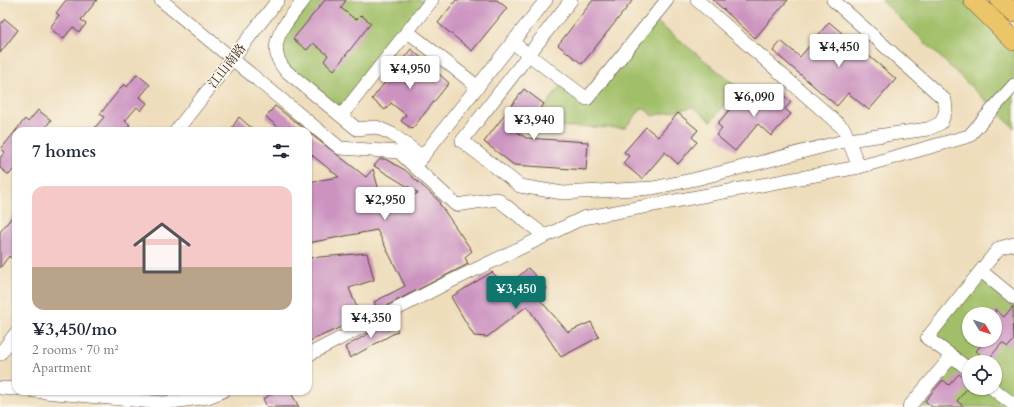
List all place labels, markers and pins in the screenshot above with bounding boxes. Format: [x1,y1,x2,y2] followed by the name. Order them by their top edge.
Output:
[806,34,872,68] pin: ¥4,450
[377,56,443,90] pin: ¥4,950
[721,84,787,118] pin: ¥6,090
[501,107,567,141] pin: ¥3,940
[352,187,418,221] pin: ¥2,950
[483,276,549,310] pin: ¥3,450
[338,305,404,339] pin: ¥4,350

